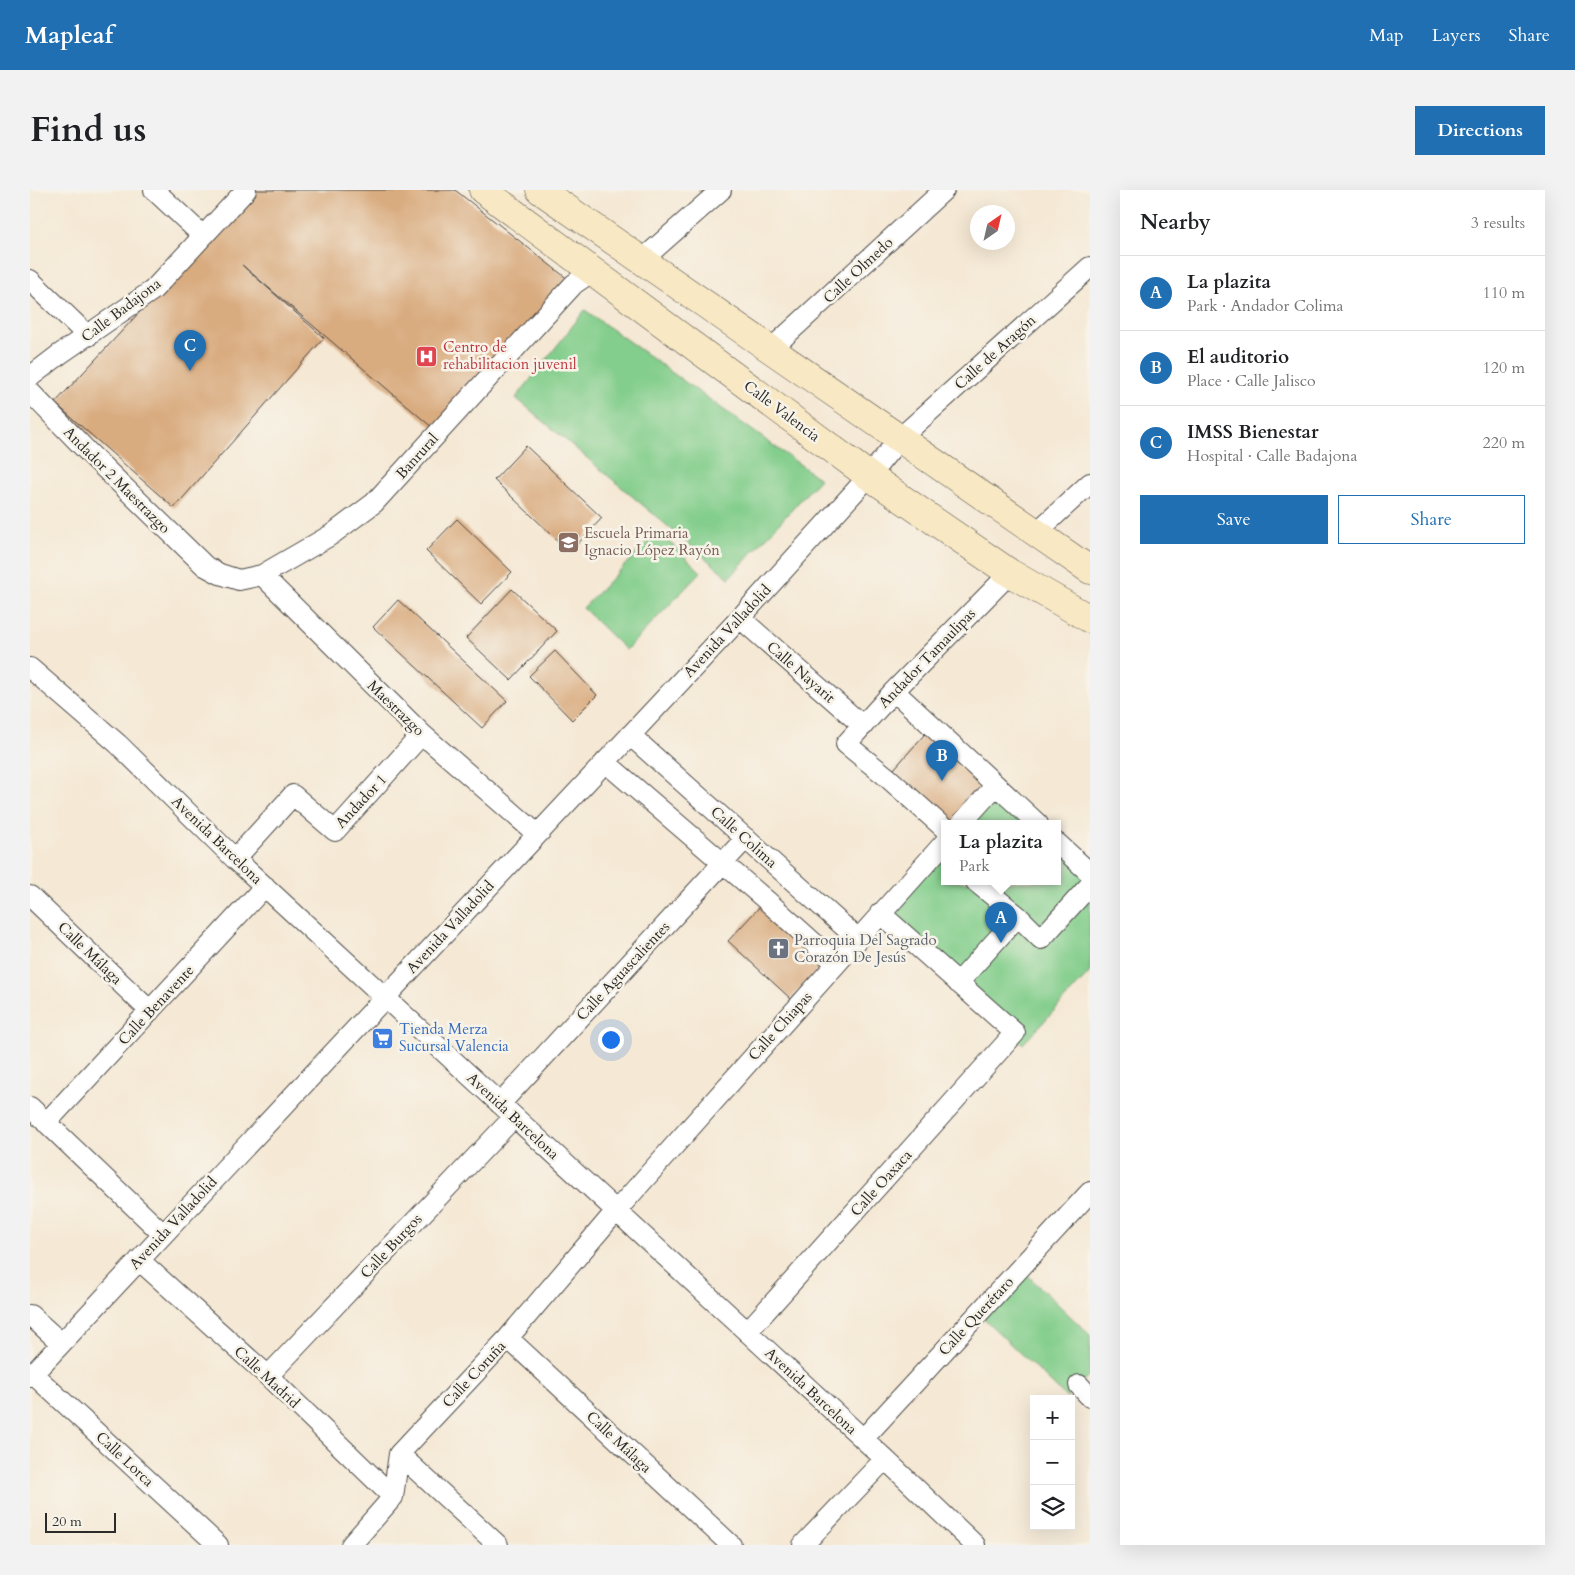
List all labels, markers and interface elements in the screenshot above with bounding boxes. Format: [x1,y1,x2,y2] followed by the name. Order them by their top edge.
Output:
[25,19,113,52] text: Mapleaf
[1369,23,1404,48] text: Map
[1432,23,1481,48] text: Layers
[1509,23,1550,48] text: Share
[30,106,146,154] text: Find us
[1415,106,1545,155] button: Directions
[970,205,1015,250] north arrow
[1140,208,1211,237] text: Nearby
[1471,212,1525,234] text: 3 results
[819,232,897,308] street label: Calle Olmedo
[1187,269,1271,295] text: La plazita
[77,273,165,347] street label: Calle Badajona
[1150,282,1162,304] text: A
[1483,282,1525,304] text: 110 m
[1187,295,1344,317] text: Park · Andador Colima
[950,310,1040,394] street label: Calle de Aragón
[174,330,206,371] pin: C
[443,337,577,374] place label: Centro de rehabilitacion juvenil
[415,344,439,368] hospital icon: Centro de rehabilitacion juvenil
[1187,344,1289,370] text: El auditorio
[1150,357,1162,379] text: B
[1483,357,1525,379] text: 120 m
[1187,370,1316,392] text: Place · Calle Jalisco
[740,376,825,447] street label: Calle Valencia
[1187,419,1319,445] text: IMSS Bienestar
[59,422,175,538] street label: Andador 2 Maestrazgo
[391,429,443,483] street label: Banrural
[1150,432,1162,454] text: C
[1483,432,1525,454] text: 220 m
[1187,445,1357,467] text: Hospital · Calle Badajona
[1140,495,1328,544] button: Save
[1338,495,1525,544] button: Share
[584,523,720,560] place label: Escuela Primaria Ignacio López Rayón
[556,530,580,554] school or university icon: Escuela Primaria Ignacio López Rayón
[679,580,775,682] street label: Avenida Valladolid
[874,604,980,712] street label: Andador Tamaulipas
[763,637,840,707] street label: Calle Nayarit
[363,676,429,740] street label: Maestrazgo
[926,740,958,781] pin: B
[331,770,391,832] street label: Andador 1
[167,791,267,889] street label: Avenida Barcelona
[706,802,782,873] street label: Calle Colima
[941,820,1061,885] popup
[959,829,1043,855] text: La plazita
[959,855,990,877] text: Park
[402,876,498,978] street label: Avenida Valladolid
[985,902,1017,943] pin: A
[53,917,127,989] street label: Calle Málaga
[572,917,674,1025] street label: Calle Aguascalientes
[794,930,937,967] place label: Parroquia Del Sagrado Corazón De Jesús
[766,937,790,961] church icon: Parroquia Del Sagrado Corazón De Jesús
[114,960,199,1049] street label: Calle Benavente
[744,987,816,1065] street label: Calle Chiapas
[399,1019,509,1056] place label: Tienda Merza Sucursal Valencia
[371,1026,395,1050] supermarket icon: Tienda Merza Sucursal Valencia
[598,1027,624,1053] your location
[463,1068,564,1164] street label: Avenida Barcelona
[846,1145,917,1221] street label: Calle Oaxaca
[125,1172,221,1274] street label: Avenida Valladolid
[356,1209,426,1283] street label: Calle Burgos
[934,1272,1018,1360] street label: Calle Querétaro
[438,1336,511,1412] street label: Calle Coruña
[230,1341,304,1413] street label: Calle Madrid
[761,1343,862,1439] street label: Avenida Barcelona
[1030,1395,1075,1530] map controls
[1030,1395,1075,1440] button: +
[582,1407,656,1478] street label: Calle Málaga
[92,1427,159,1491] street label: Calle Lorca
[1030,1440,1075,1485] button: −
[1030,1485,1075,1530] button: layers
[45,1510,116,1533] scale bar
[52,1512,82,1531] text: 20 m

